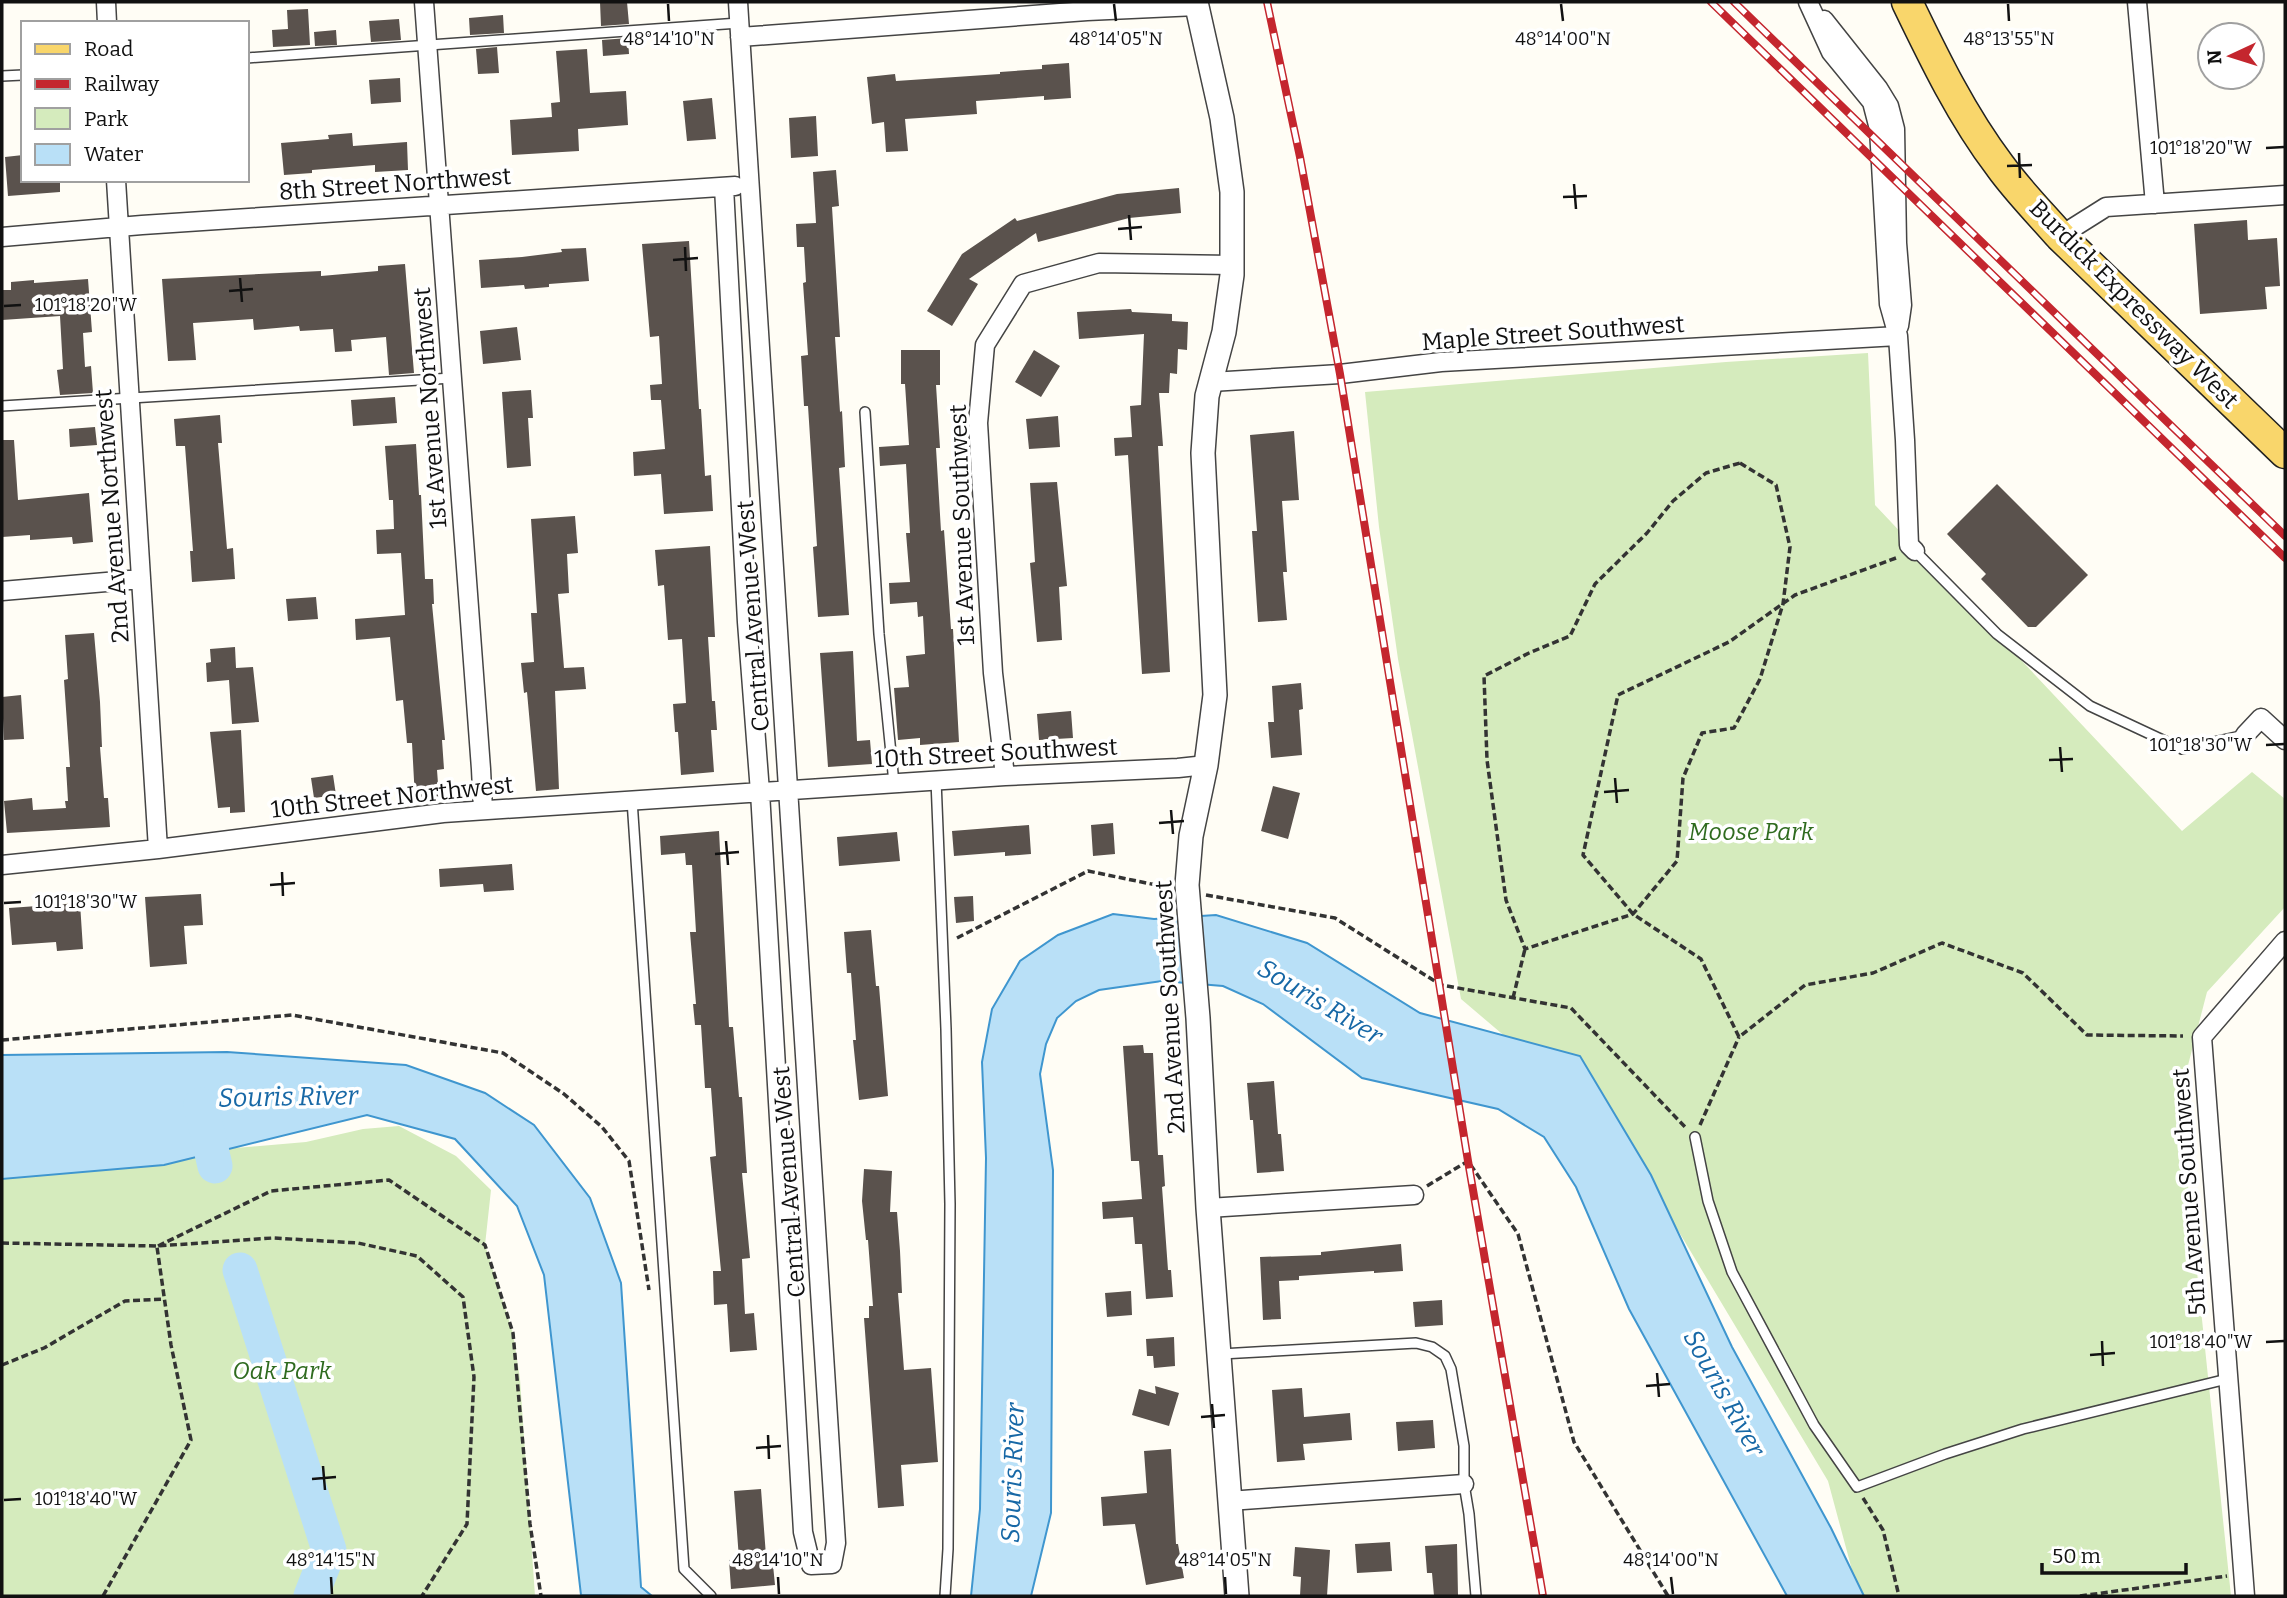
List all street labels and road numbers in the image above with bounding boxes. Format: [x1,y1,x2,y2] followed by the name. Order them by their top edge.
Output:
[278,162,512,206] street label: 8th Street Northwest
[2024,194,2244,414] street label: Burdick Expressway West
[408,286,452,530] street label: 1st Avenue Northwest
[1421,310,1686,356] street label: Maple Street Southwest
[89,388,135,644] street label: 2nd Avenue Northwest
[944,404,980,646] street label: 1st Avenue Southwest
[731,499,775,733] street label: Central Avenue West
[874,733,1119,773] street label: 10th Street Southwest
[269,770,515,824] street label: 10th Street Northwest
[1149,879,1191,1135] street label: 2nd Avenue Southwest
[767,1065,811,1299] street label: Central Avenue West
[2166,1067,2212,1317] street label: 5th Avenue Southwest

